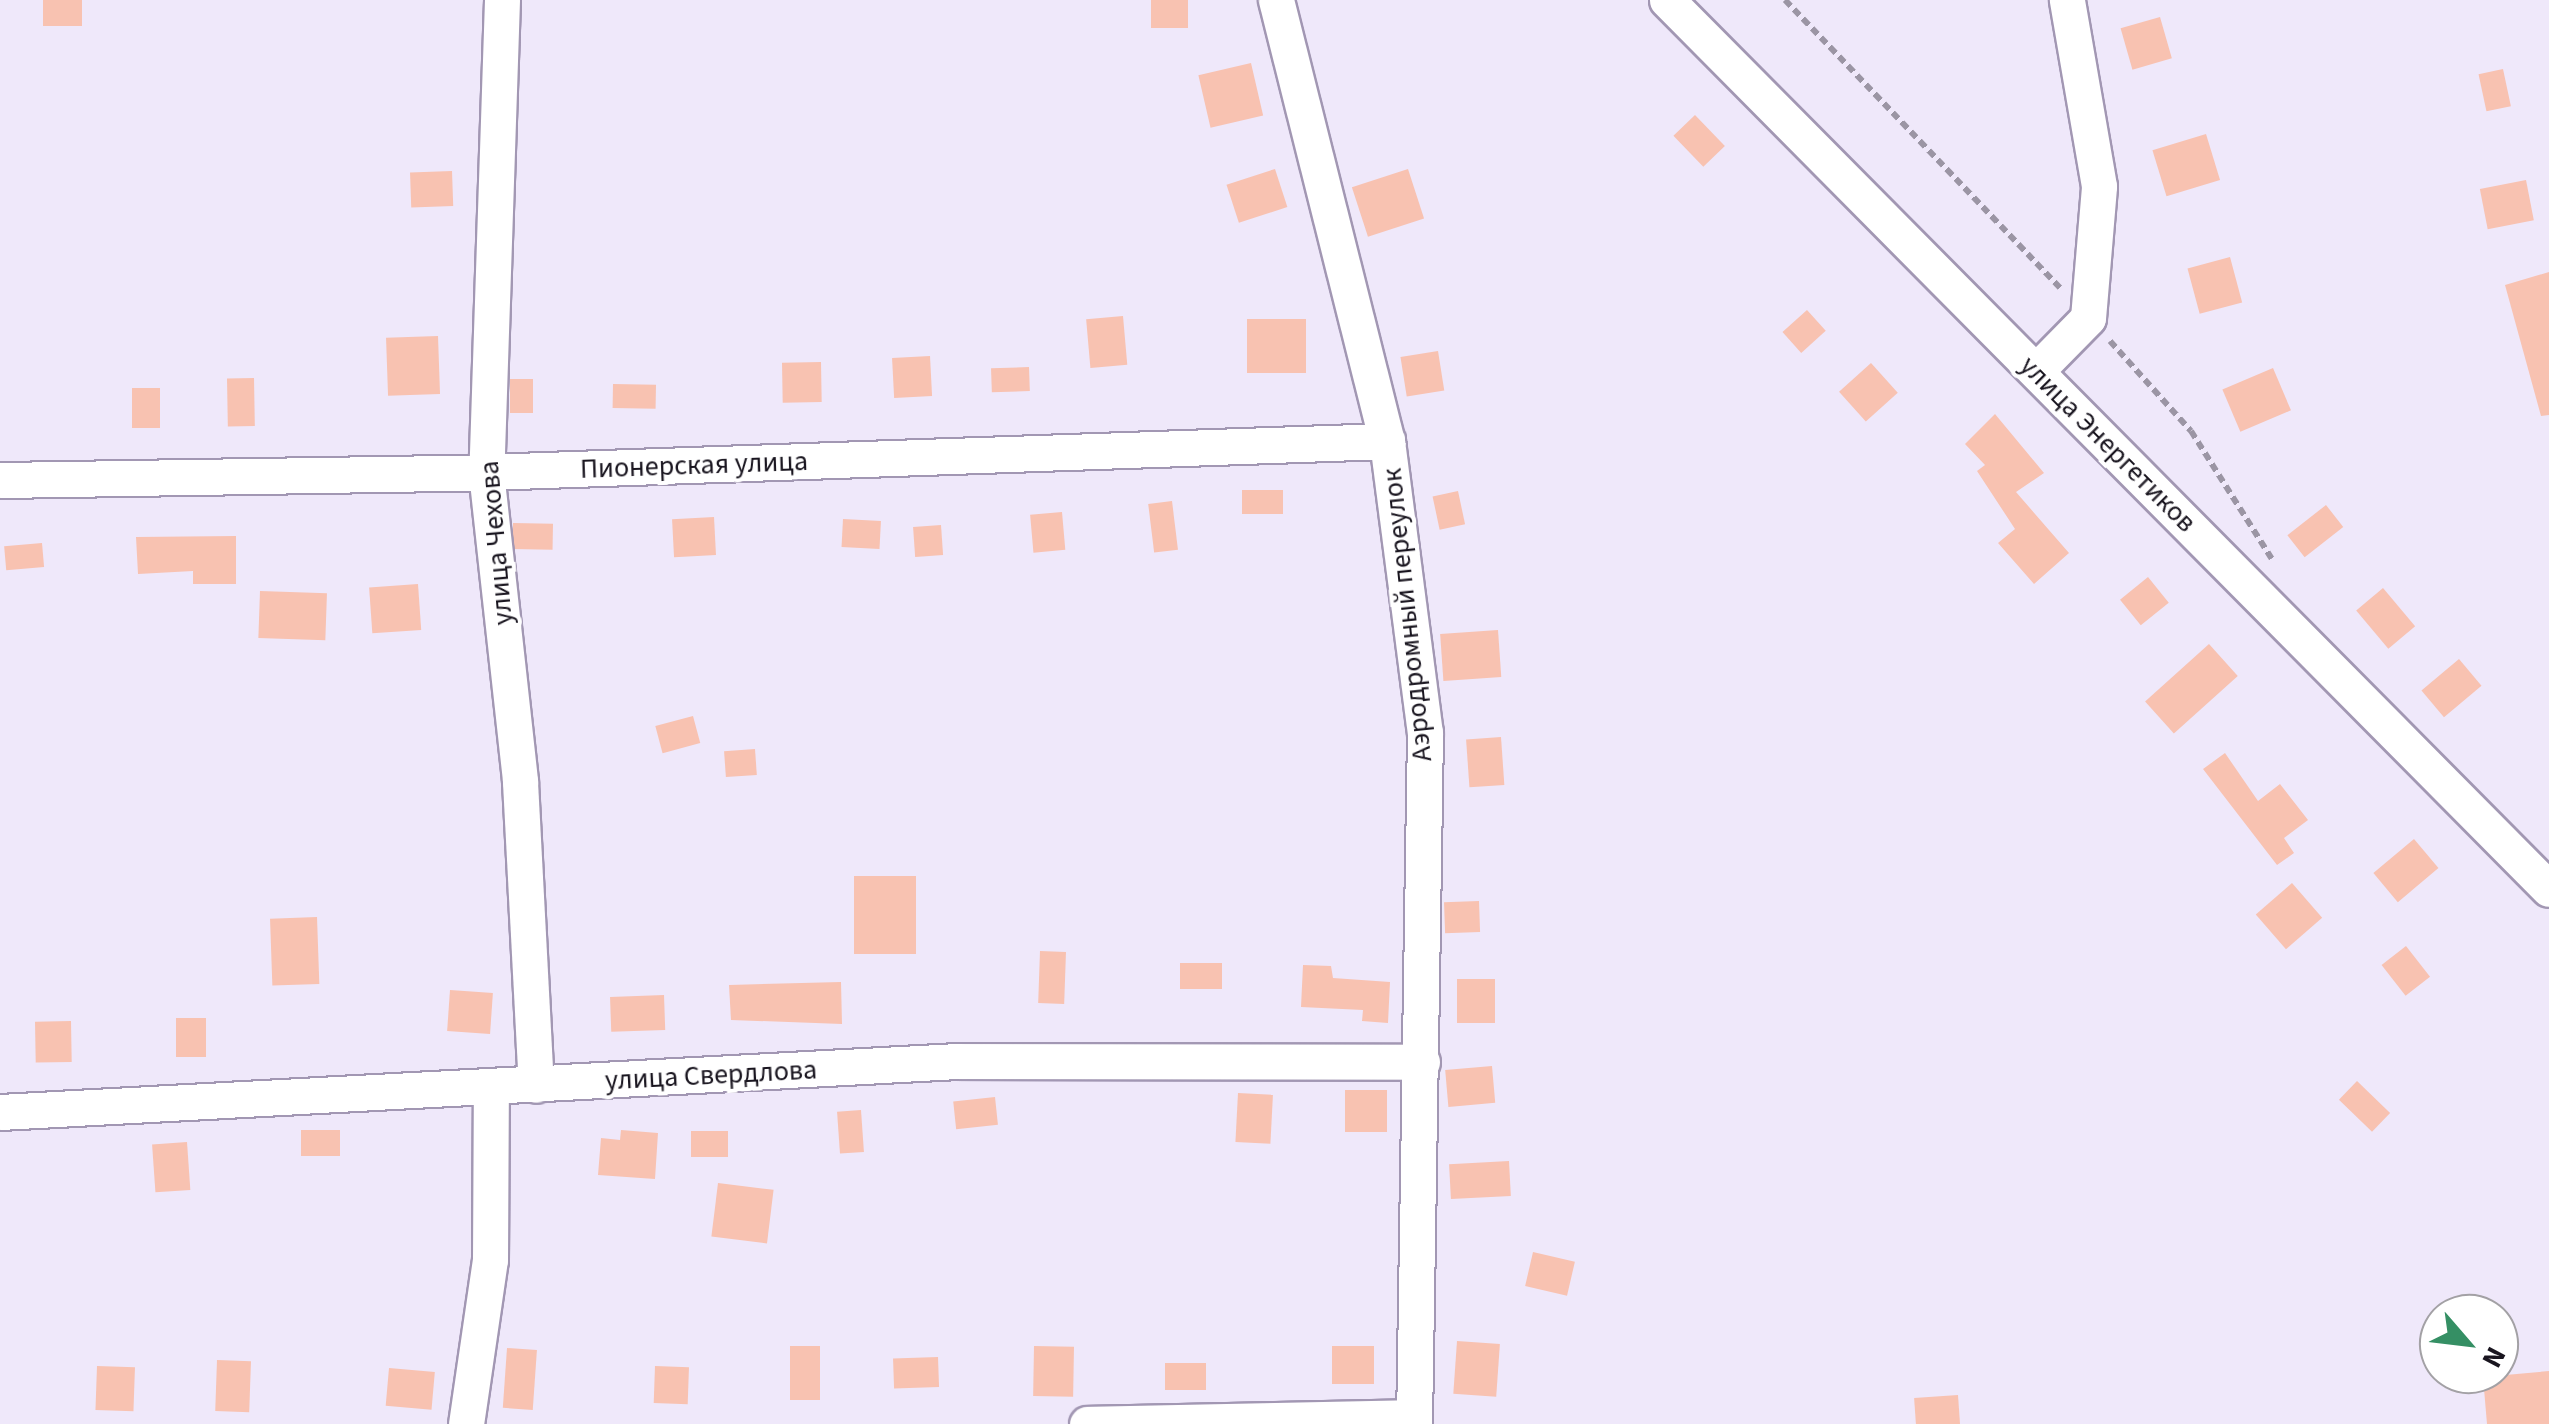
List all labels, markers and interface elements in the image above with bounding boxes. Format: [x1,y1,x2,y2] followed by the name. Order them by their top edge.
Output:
[2013,349,2203,539] street label: улица Энергетиков
[579,444,809,486] street label: Пионерская улица
[472,459,520,627] street label: улица Чехова
[1375,467,1439,763] street label: Аэродромный переулок
[604,1053,818,1097] street label: улица Свердлова
[2419,1294,2519,1394] north arrow
[2472,1340,2516,1375] text: N

